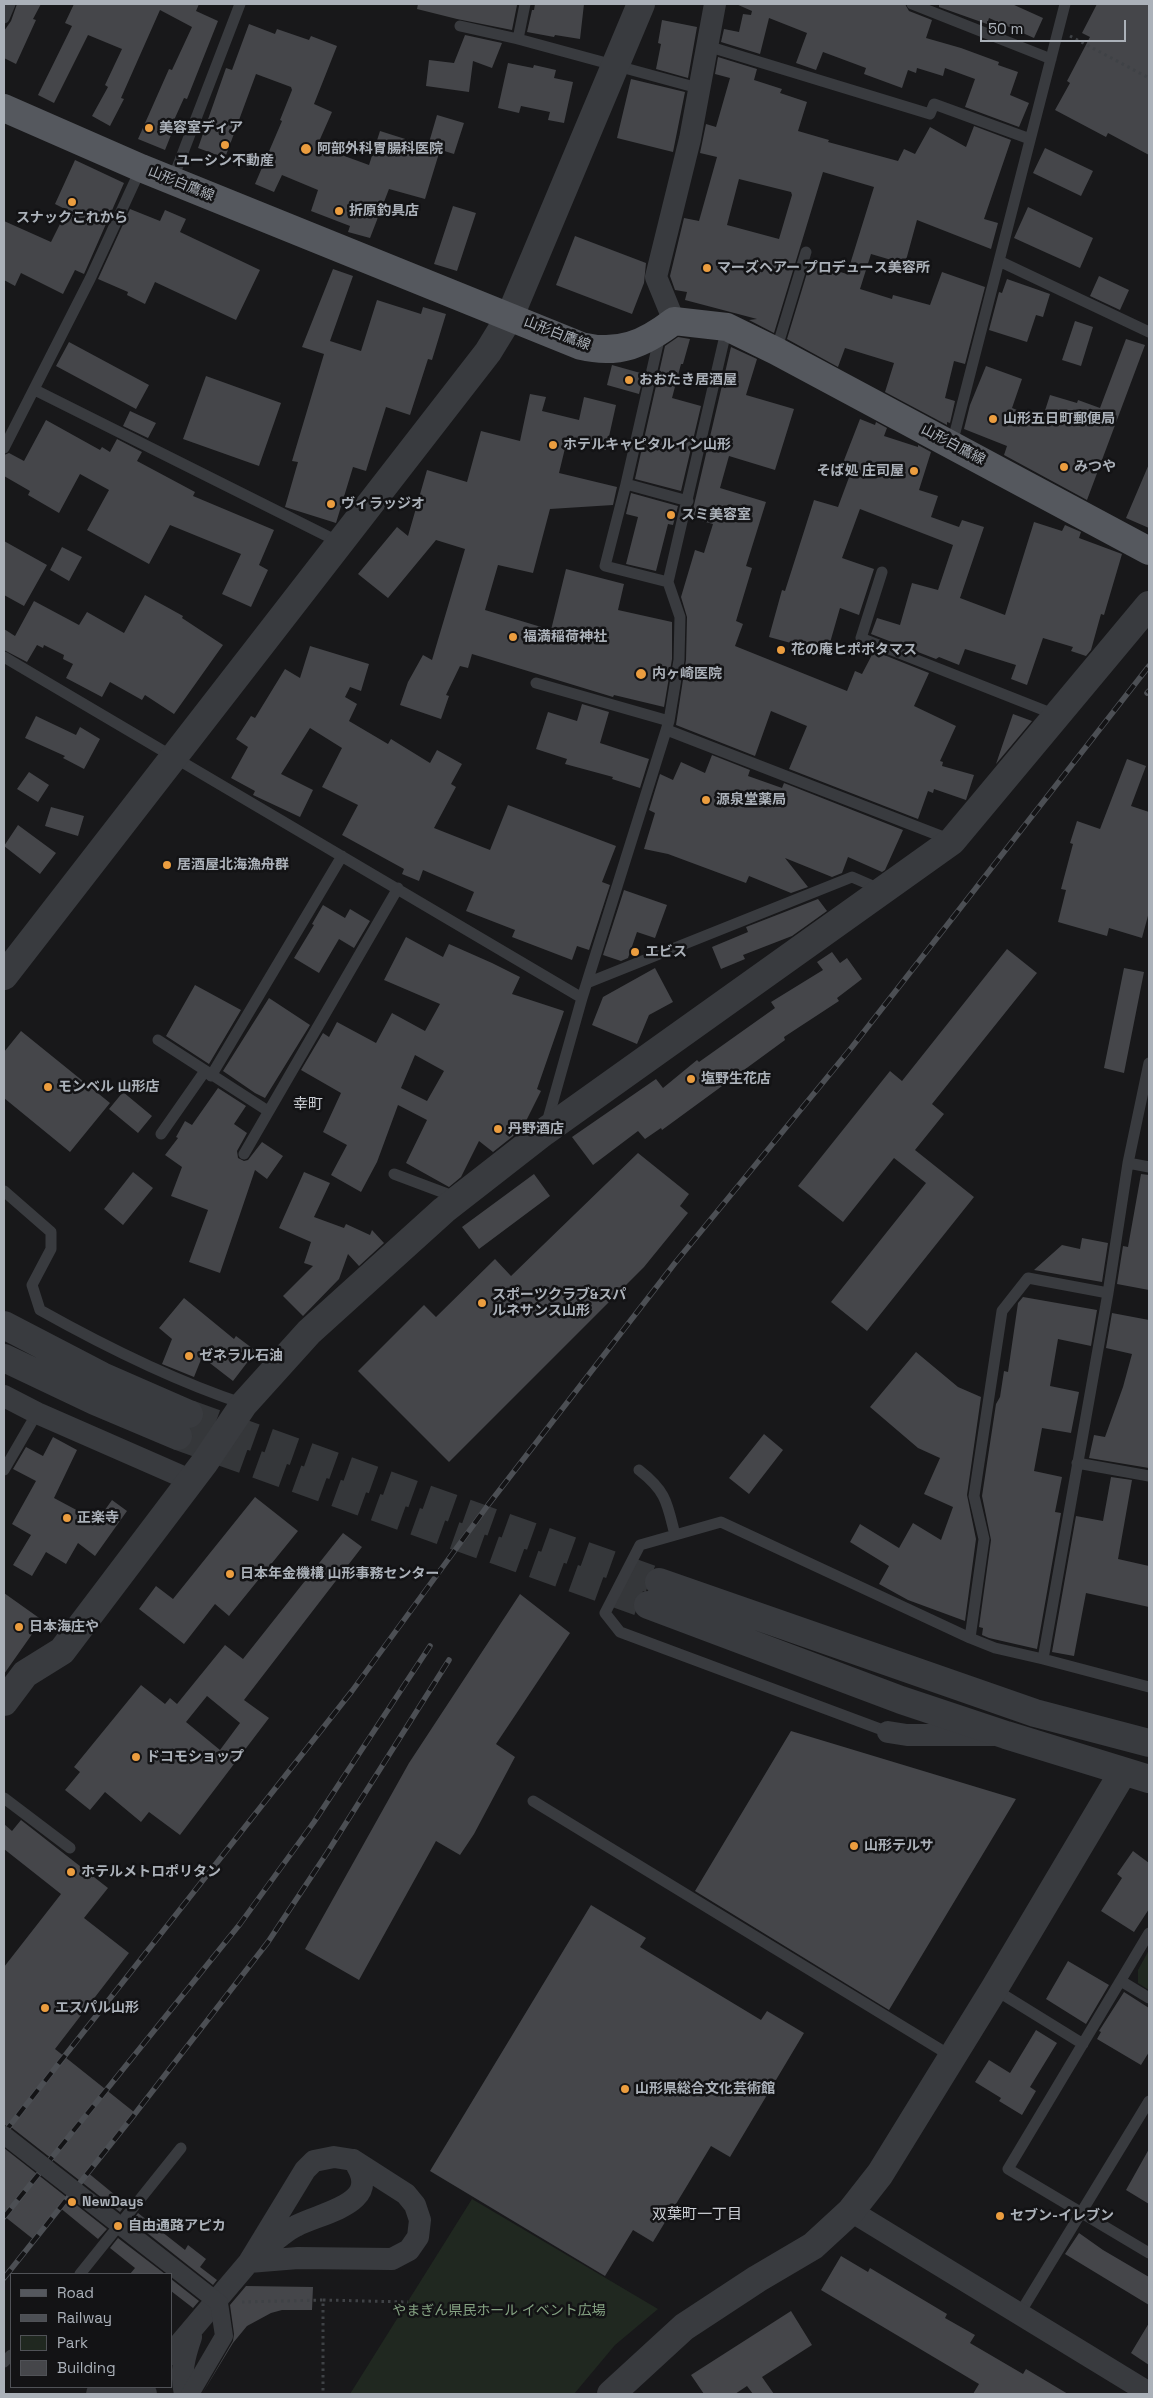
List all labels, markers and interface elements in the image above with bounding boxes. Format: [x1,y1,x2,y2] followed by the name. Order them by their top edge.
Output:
[983,10,1129,42] scale bar
[988,19,1023,38] text: 50 m
[159,120,243,136] place label: 美容室ディア
[143,122,155,134] marker: 美容室ディア
[219,139,231,151] marker: ユーシン不動産
[317,141,443,157] place label: 阿部外科胃腸科医院
[299,142,313,156] marker: 阿部外科胃腸科医院
[176,153,274,169] place label: ユーシン不動産
[145,163,217,205] street label: 山形白鷹線
[66,196,78,208] marker: スナックこれから
[349,203,419,219] place label: 折原釣具店
[333,205,345,217] marker: 折原釣具店
[16,210,128,226] place label: スナックこれから
[717,260,930,276] place label: マーズヘアー プロデュース美容所
[701,262,713,274] marker: マーズヘアー プロデュース美容所
[521,314,593,354] street label: 山形白鷹線
[639,372,737,388] place label: おおたき居酒屋
[623,374,635,386] marker: おおたき居酒屋
[1003,411,1115,427] place label: 山形五日町郵便局
[987,413,999,425] marker: 山形五日町郵便局
[918,421,988,469] street label: 山形白鷹線
[563,437,731,453] place label: ホテルキャピタルイン山形
[547,439,559,451] marker: ホテルキャピタルイン山形
[1074,459,1116,475] place label: みつや
[1058,461,1070,473] marker: みつや
[816,463,904,479] place label: そば処 庄司屋
[908,465,920,477] marker: そば処 庄司屋
[341,496,425,512] place label: ヴィラッジオ
[325,498,337,510] marker: ヴィラッジオ
[681,507,751,523] place label: スミ美容室
[665,509,677,521] marker: スミ美容室
[523,629,607,645] place label: 福満稲荷神社
[507,631,519,643] marker: 福満稲荷神社
[791,642,917,658] place label: 花の庵ヒポポタマス
[775,644,787,656] marker: 花の庵ヒポポタマス
[652,666,722,682] place label: 内ヶ崎医院
[634,667,648,681] marker: 内ヶ崎医院
[716,792,786,808] place label: 源泉堂薬局
[700,794,712,806] marker: 源泉堂薬局
[177,857,289,873] place label: 居酒屋北海漁舟群
[161,859,173,871] marker: 居酒屋北海漁舟群
[645,944,687,960] place label: エビス
[629,946,641,958] marker: エビス
[701,1071,771,1087] place label: 塩野生花店
[685,1073,697,1085] marker: 塩野生花店
[58,1079,160,1095] place label: モンベル 山形店
[42,1081,54,1093] marker: モンベル 山形店
[293,1096,323,1114] district label: 幸町
[508,1121,564,1137] place label: 丹野酒店
[492,1123,504,1135] marker: 丹野酒店
[492,1287,626,1320] place label: スポーツクラブ&スパ ルネサンス山形
[476,1297,488,1309] marker: スポーツクラブ&スパ ルネサンス山形
[199,1348,283,1364] place label: ゼネラル石油
[183,1350,195,1362] marker: ゼネラル石油
[77,1510,119,1526] place label: 正楽寺
[61,1512,73,1524] marker: 正楽寺
[240,1566,440,1582] place label: 日本年金機構 山形事務センター
[224,1568,236,1580] marker: 日本年金機構 山形事務センター
[29,1619,99,1635] place label: 日本海庄や
[13,1621,25,1633] marker: 日本海庄や
[146,1749,244,1765] place label: ドコモショップ
[130,1751,142,1763] marker: ドコモショップ
[864,1838,934,1854] place label: 山形テルサ
[848,1840,860,1852] marker: 山形テルサ
[81,1864,221,1880] place label: ホテルメトロポリタン
[65,1866,77,1878] marker: ホテルメトロポリタン
[55,2000,139,2016] place label: エスパル山形
[39,2002,51,2014] marker: エスパル山形
[635,2081,775,2097] place label: 山形県総合文化芸術館
[619,2083,631,2095] marker: 山形県総合文化芸術館
[82,2194,144,2210] place label: NewDays
[66,2196,78,2208] marker: NewDays
[652,2206,742,2224] district label: 双葉町一丁目
[1010,2208,1114,2224] place label: セブン-イレブン
[994,2210,1006,2222] marker: セブン-イレブン
[128,2218,226,2234] place label: 自由通路アピカ
[112,2220,124,2232] marker: 自由通路アピカ
[10,2273,172,2388] legend
[57,2283,94,2302] text: Road
[392,2303,606,2319] park label: やまぎん県民ホール イベント広場
[57,2308,112,2327] text: Railway
[57,2333,88,2352] text: Park
[57,2358,116,2377] text: Building

